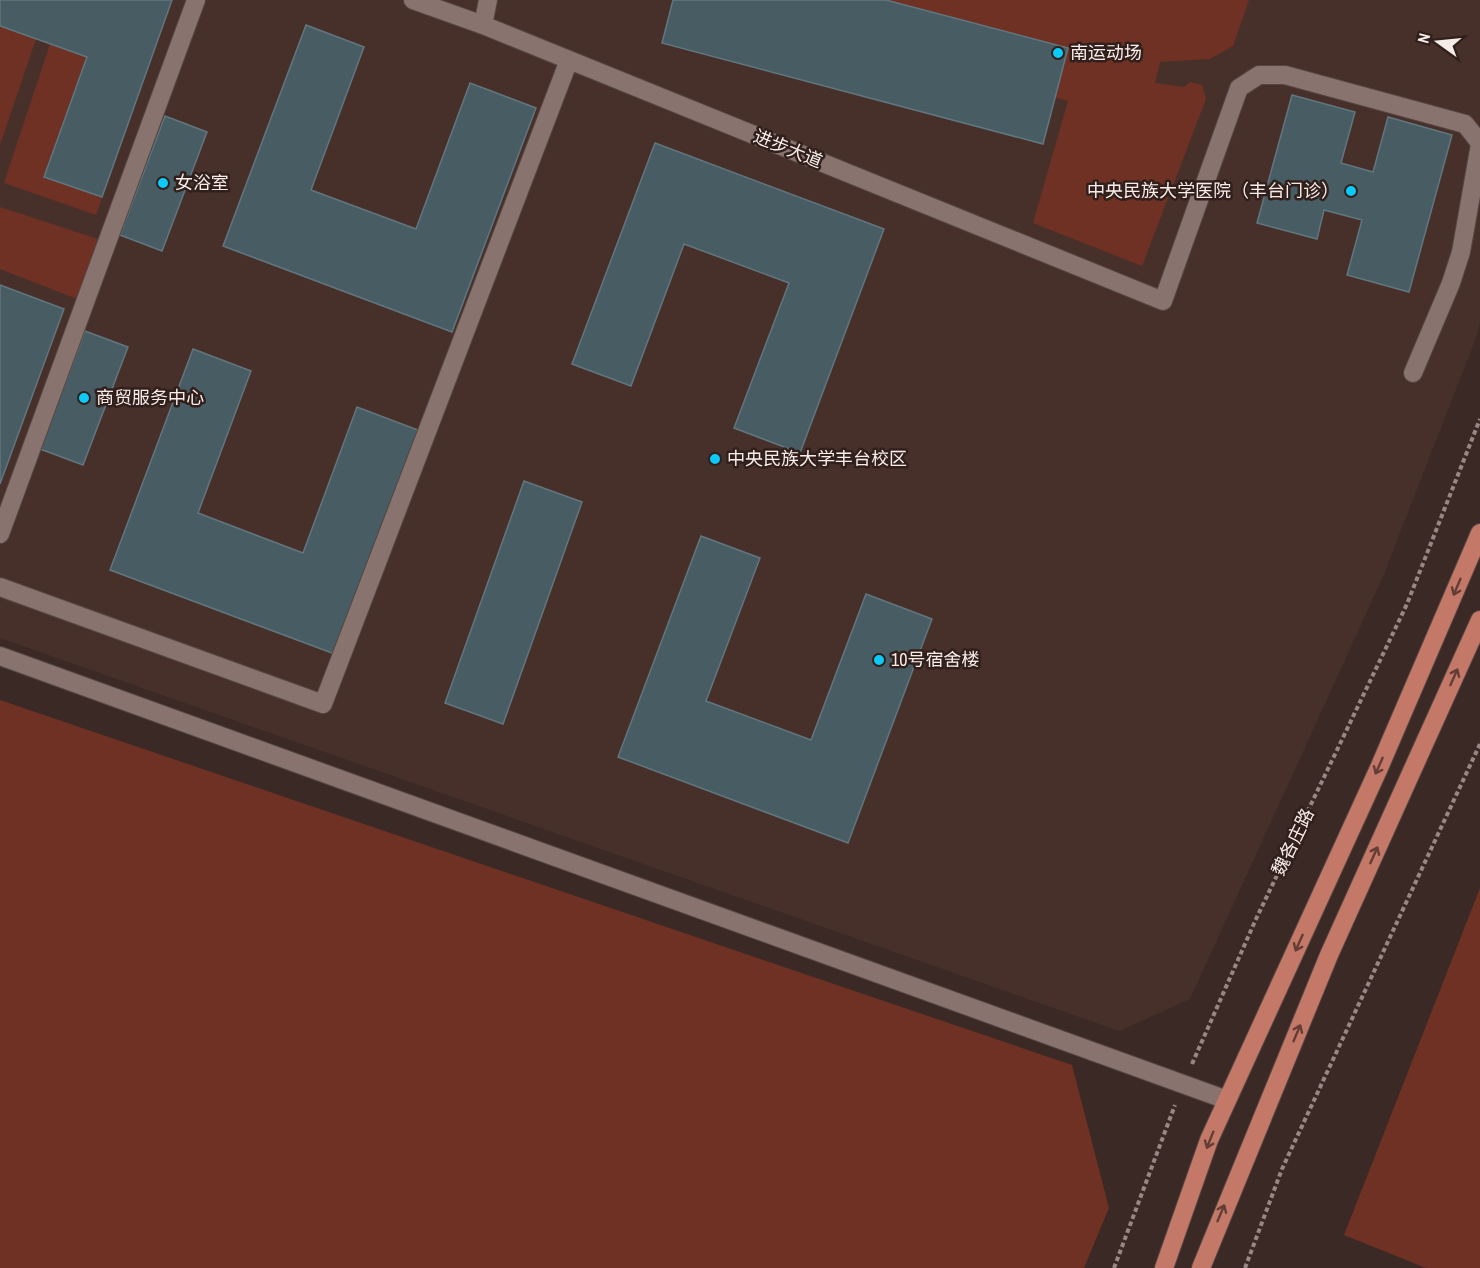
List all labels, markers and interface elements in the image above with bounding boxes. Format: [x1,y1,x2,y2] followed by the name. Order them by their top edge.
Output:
[1408,12,1468,72] north arrow
[1412,31,1435,46] text: N
[1070,40,1142,65] place label: 南运动场
[1051,46,1065,60] marker: 南运动场
[750,123,826,174] street label: 进步大道
[175,170,229,195] place label: 女浴室
[156,176,170,190] marker: 女浴室
[1087,178,1339,203] place label: 中央民族大学医院（丰台门诊）
[1344,184,1358,198] marker: 中央民族大学医院（丰台门诊）
[96,385,204,410] place label: 商贸服务中心
[77,391,91,405] marker: 商贸服务中心
[727,446,907,471] place label: 中央民族大学丰台校区
[708,452,722,466] marker: 中央民族大学丰台校区
[1451,577,1462,596] one-way arrow
[891,647,979,672] place label: 10号宿舍楼
[872,653,886,667] marker: 10号宿舍楼
[1449,668,1461,686] one-way arrow
[1373,756,1384,774] one-way arrow
[1266,804,1320,880] street label: 魏各庄路
[1369,846,1381,864] one-way arrow
[1292,934,1304,952] one-way arrow
[1291,1025,1303,1043] one-way arrow
[1204,1130,1215,1149] one-way arrow
[1216,1205,1227,1223] one-way arrow

